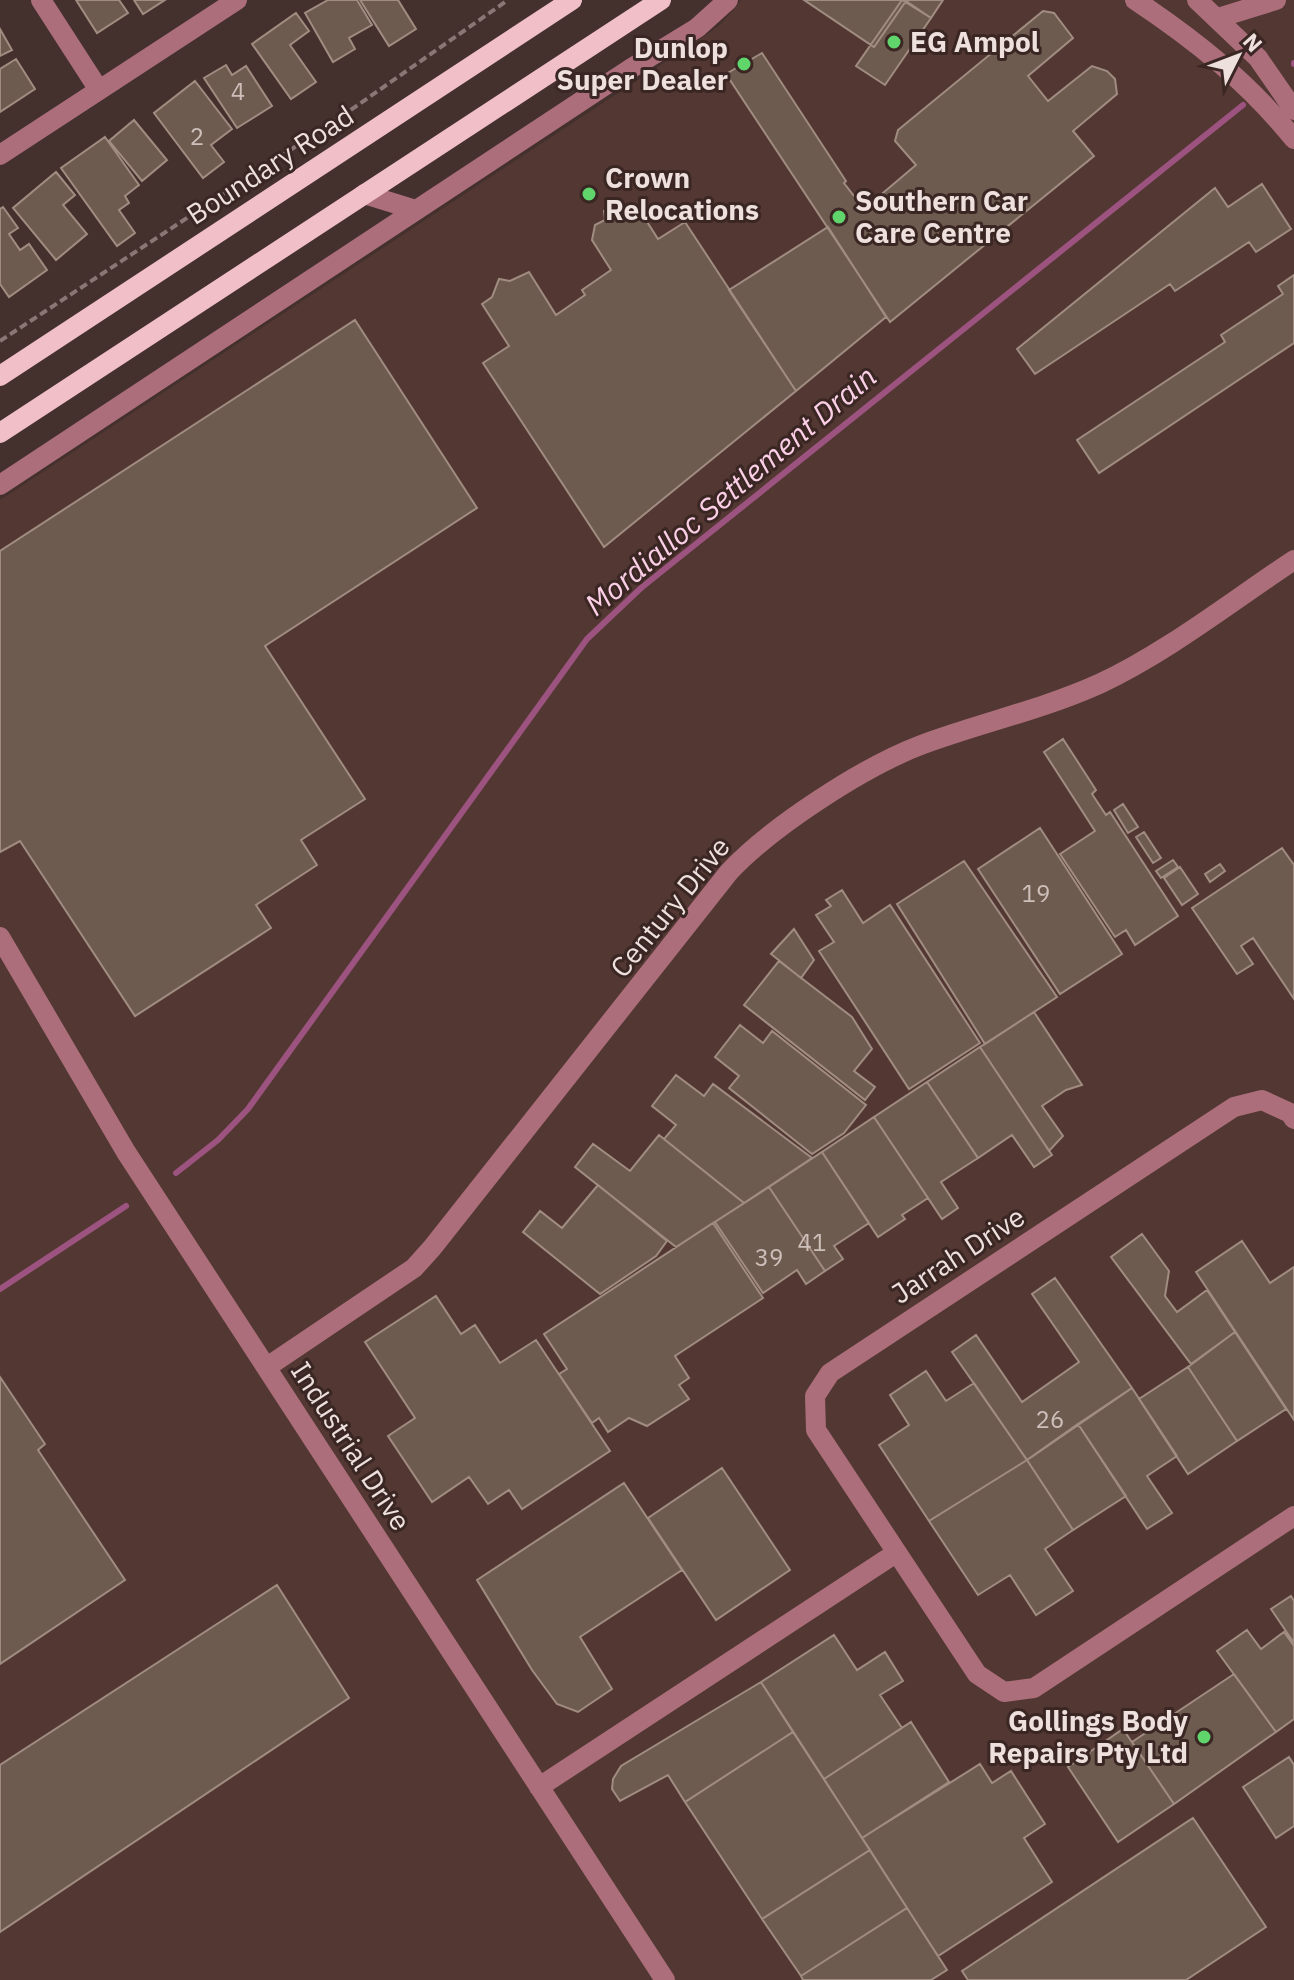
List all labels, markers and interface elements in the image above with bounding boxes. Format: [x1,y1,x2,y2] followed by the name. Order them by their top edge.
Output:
[1198,16,1278,96] north arrow
[910,23,1039,60] place label: EG Ampol
[1237,27,1269,58] text: N
[556,29,728,98] place label: Dunlop Super Dealer
[885,33,903,51] marker: EG Ampol
[735,55,753,73] marker: Dunlop Super Dealer
[231,75,245,107] house number: 4
[179,97,361,233] street label: Boundary Road
[190,120,204,152] house number: 2
[605,159,759,228] place label: Crown Relocations
[855,182,1028,251] place label: Southern Car Care Centre
[580,185,598,203] marker: Crown Relocations
[830,208,848,226] marker: Southern Car Care Centre
[576,356,884,623] water label: Mordialloc Settlement Drain
[602,829,738,985] street label: Century Drive
[1022,877,1050,909] house number: 19
[884,1198,1032,1312] street label: Jarrah Drive
[798,1226,826,1258] house number: 41
[755,1241,783,1273] house number: 39
[283,1354,420,1537] street label: Industrial Drive
[1036,1403,1064,1435] house number: 26
[988,1702,1188,1771] place label: Gollings Body Repairs Pty Ltd
[1195,1728,1213,1746] marker: Gollings Body Repairs Pty Ltd

